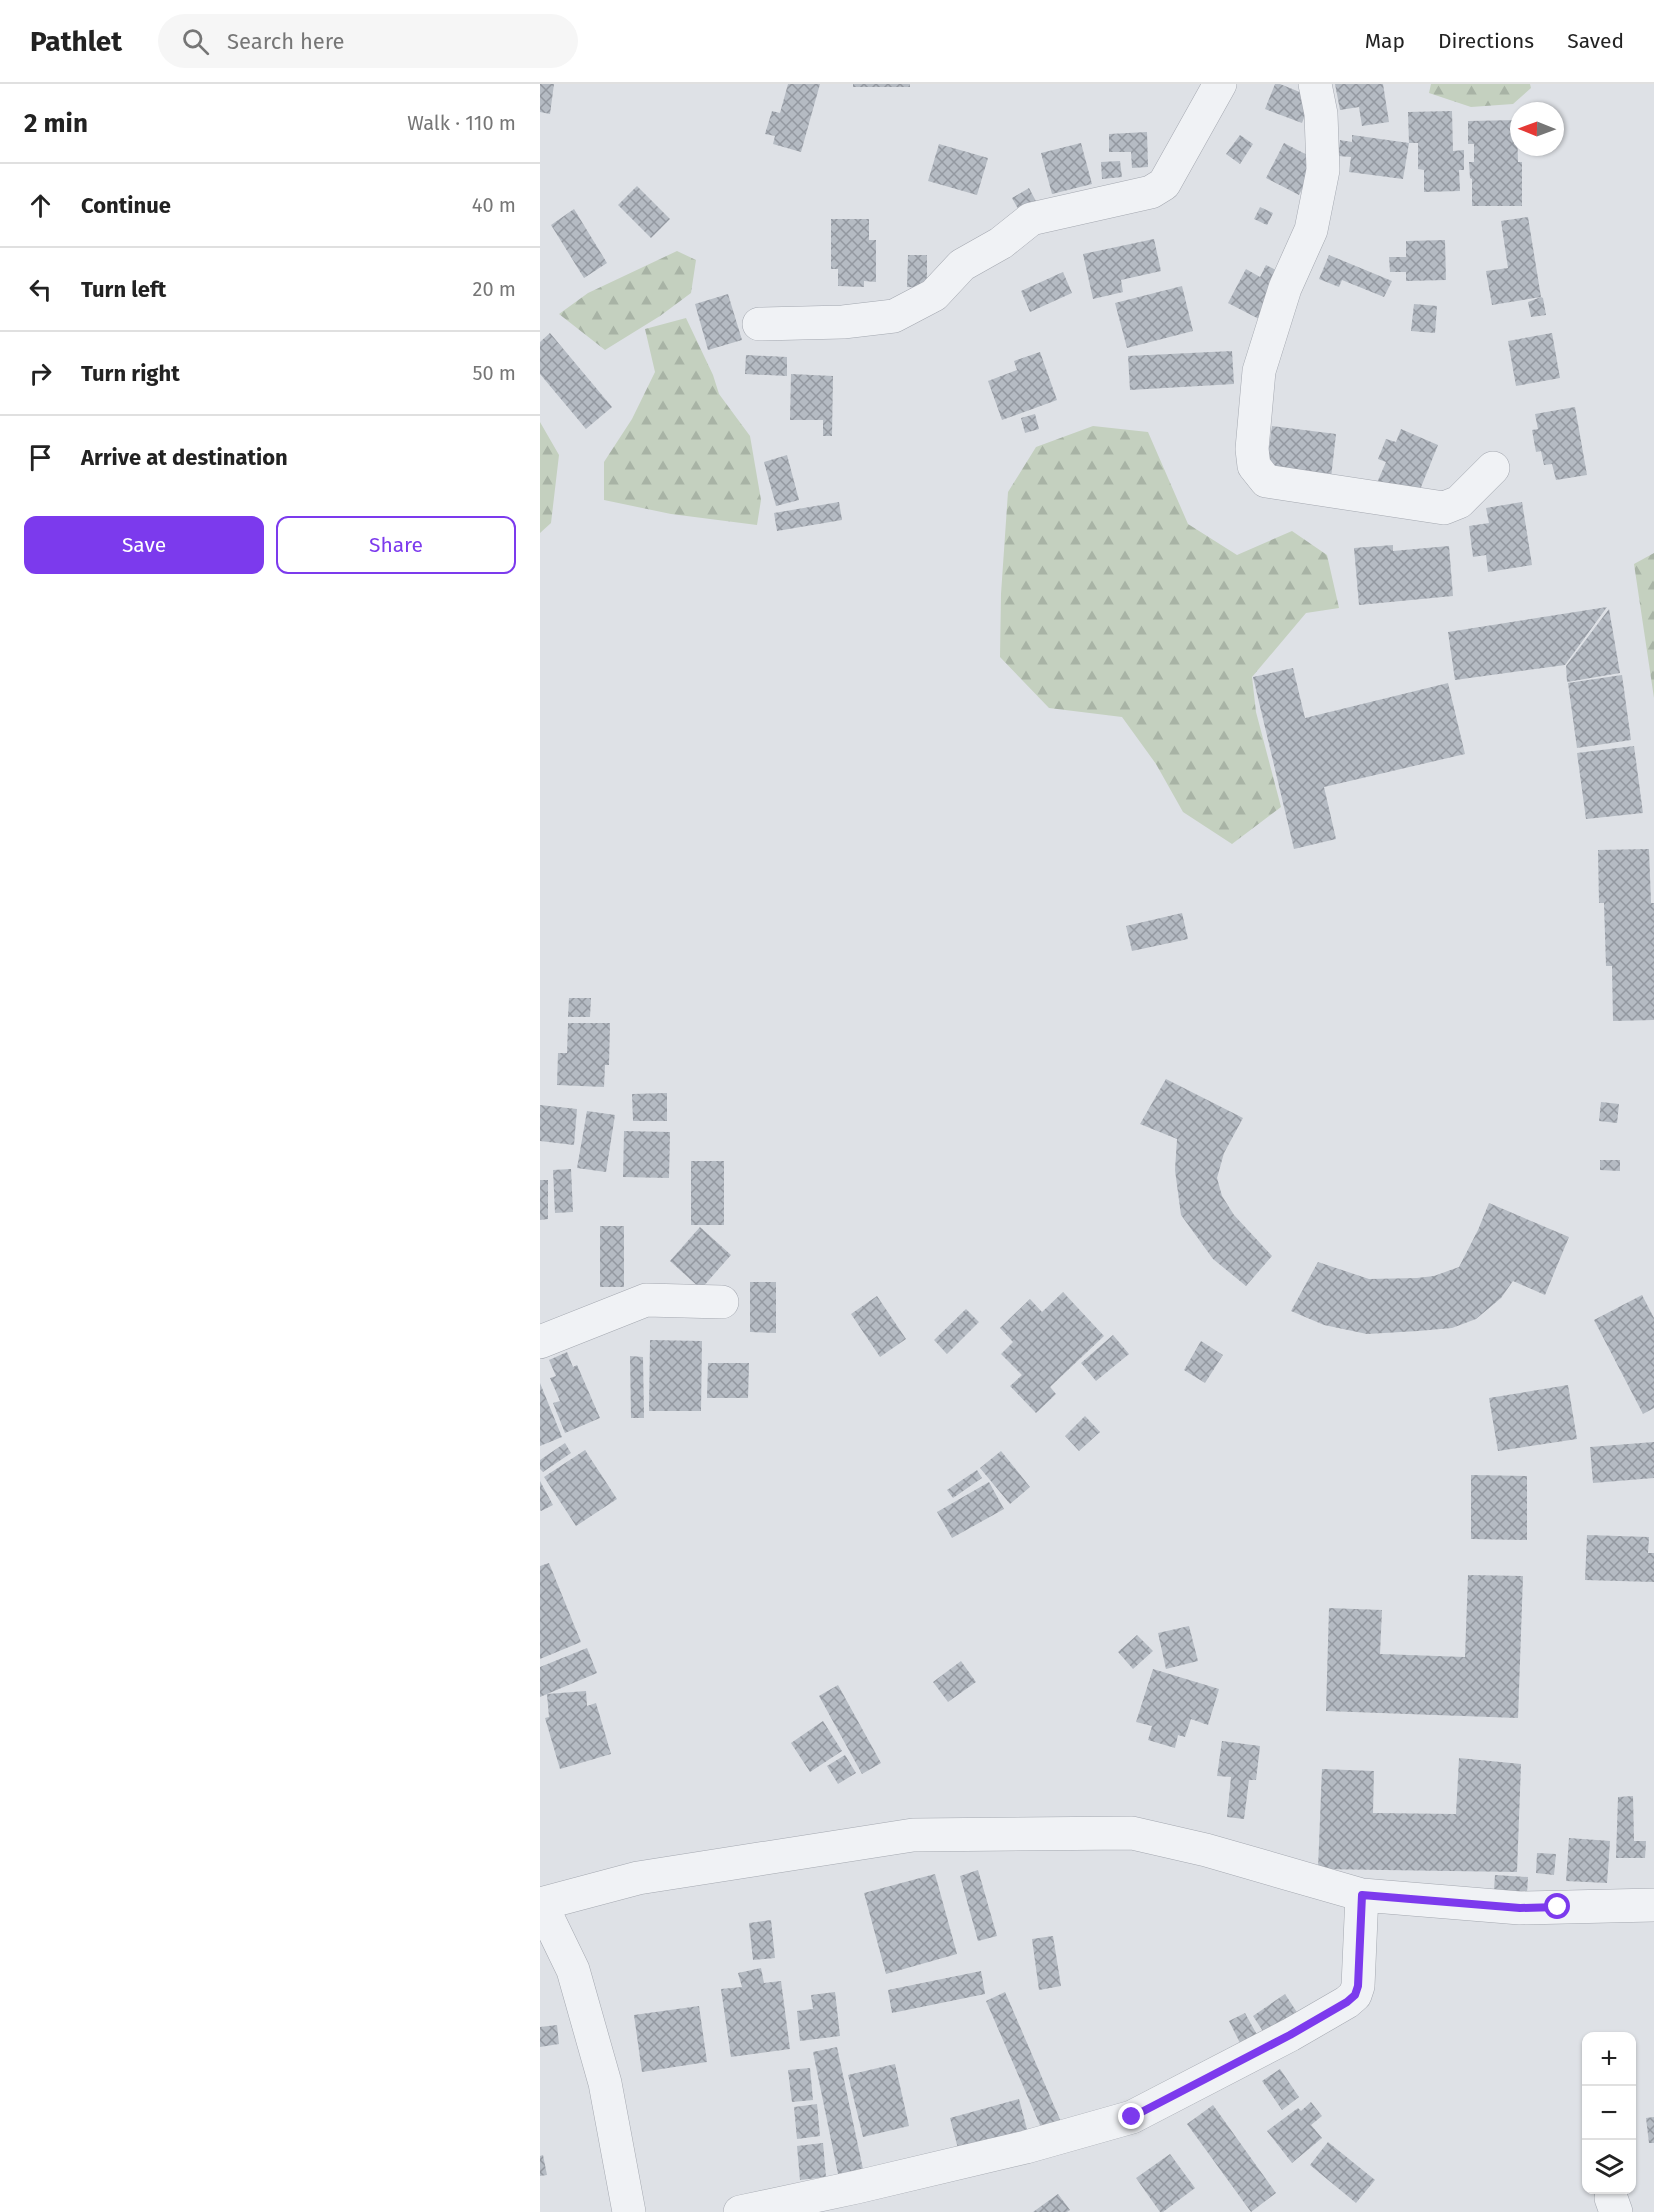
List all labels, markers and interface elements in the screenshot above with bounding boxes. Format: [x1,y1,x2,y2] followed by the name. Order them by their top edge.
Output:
[158,14,578,68] search box
[30,25,122,58] text: Pathlet
[179,25,212,58] icon: search
[227,28,345,55] text: Search here
[1365,28,1405,54] text: Map
[1438,28,1534,54] text: Directions
[1567,28,1624,54] text: Saved
[1510,102,1564,156] north arrow
[24,108,88,139] text: 2 min
[407,111,516,135] text: Walk · 110 m
[24,189,57,222] icon: ahead
[81,192,171,219] text: Continue
[472,193,516,217] text: 40 m
[24,273,57,306] icon: left
[81,276,166,303] text: Turn left
[473,277,516,301] text: 20 m
[24,357,57,390] icon: right
[81,360,180,387] text: Turn right
[472,361,516,385] text: 50 m
[24,441,57,474] icon: arrive
[81,444,288,471] text: Arrive at destination
[24,516,264,574] button: Save
[276,516,516,574] button: Share
[1544,1893,1570,1919] route start
[1582,2032,1636,2194] map controls
[1582,2032,1636,2086] button: +
[1582,2086,1636,2140] button: −
[1118,2103,1144,2129] route end
[1582,2140,1636,2194] button: layers

